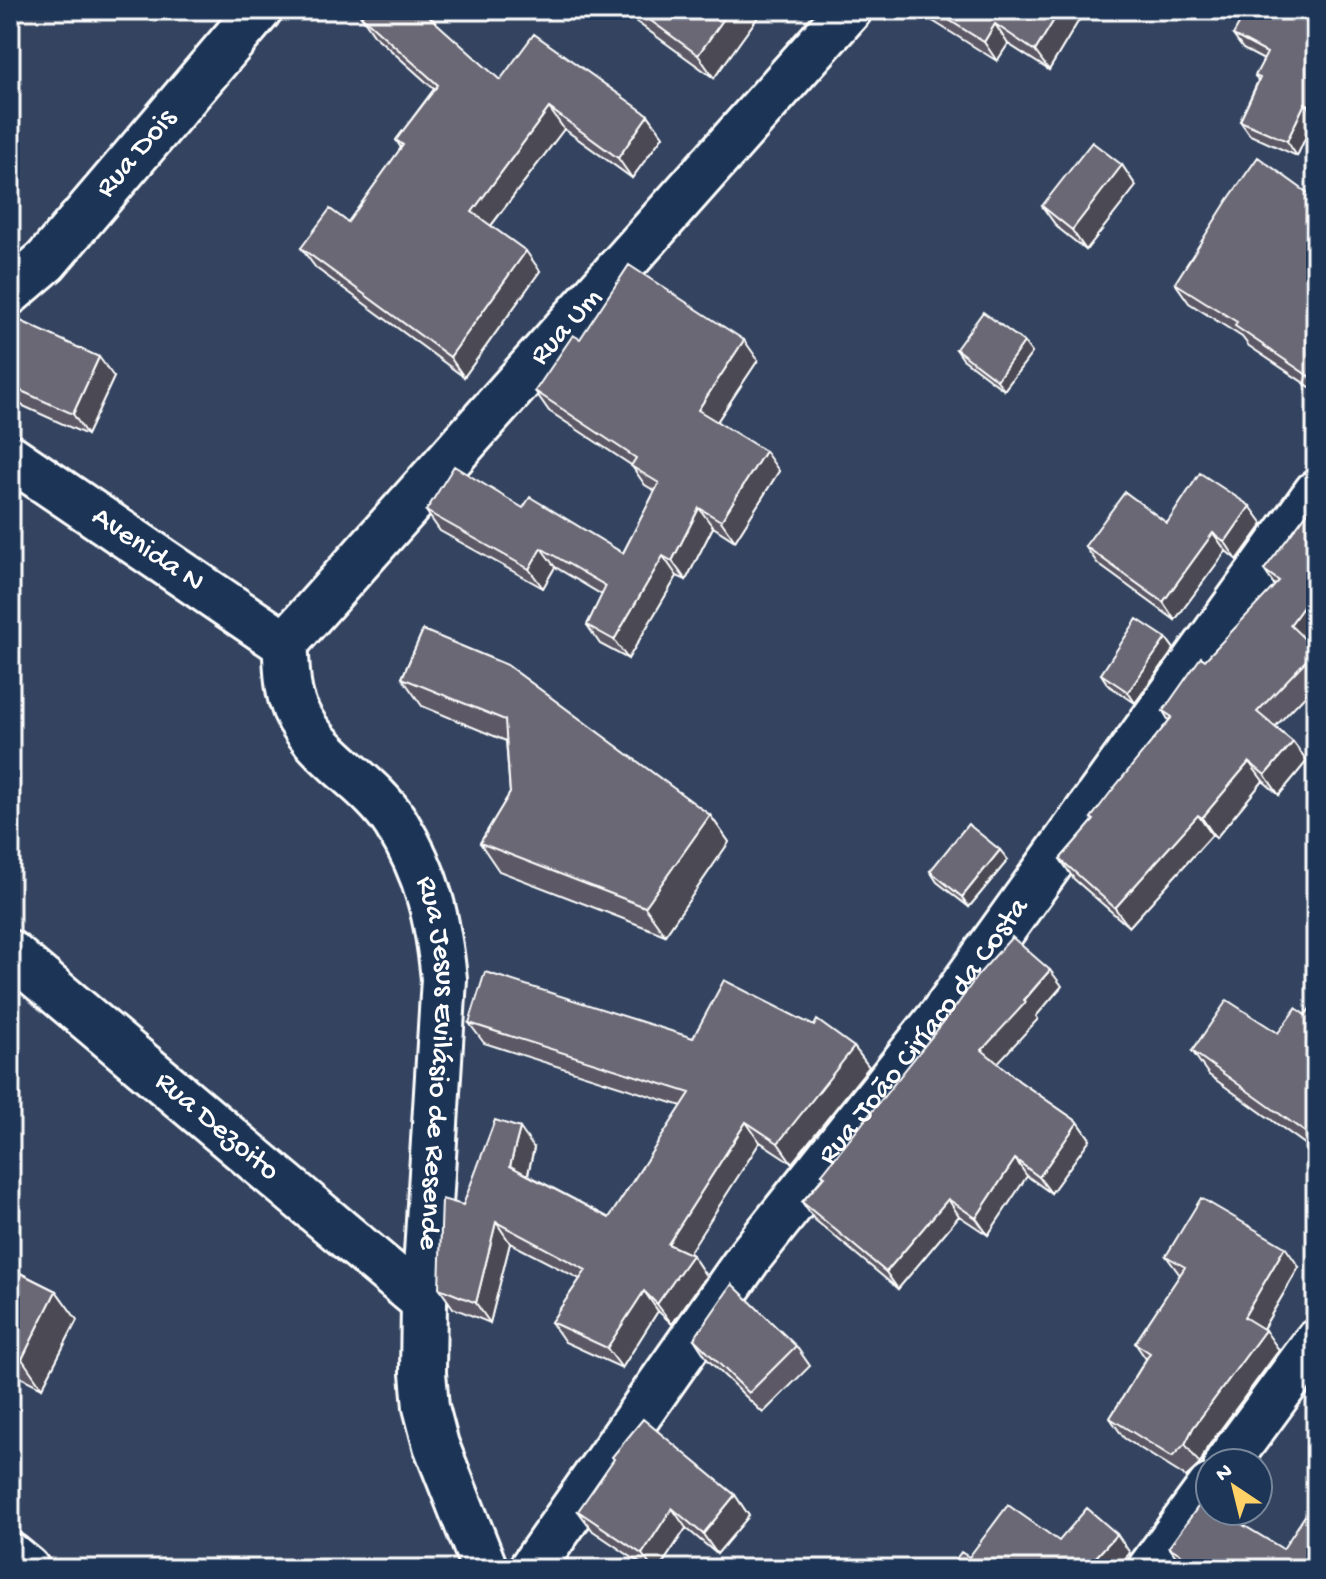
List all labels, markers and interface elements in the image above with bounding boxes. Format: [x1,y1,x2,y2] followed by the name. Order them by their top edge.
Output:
[89,101,185,206] street label: Rua Dois
[523,281,611,373] street label: Rua Um
[84,500,210,601] street label: Avenida N
[407,872,462,1251] street label: Rua Jesus Evilásio de Resende
[811,890,1038,1173] street label: Rua João Ciríaco da Costa
[147,1065,286,1189] street label: Rua Dezoito
[1194,1447,1274,1527] north arrow
[1211,1459,1238,1489] text: N

